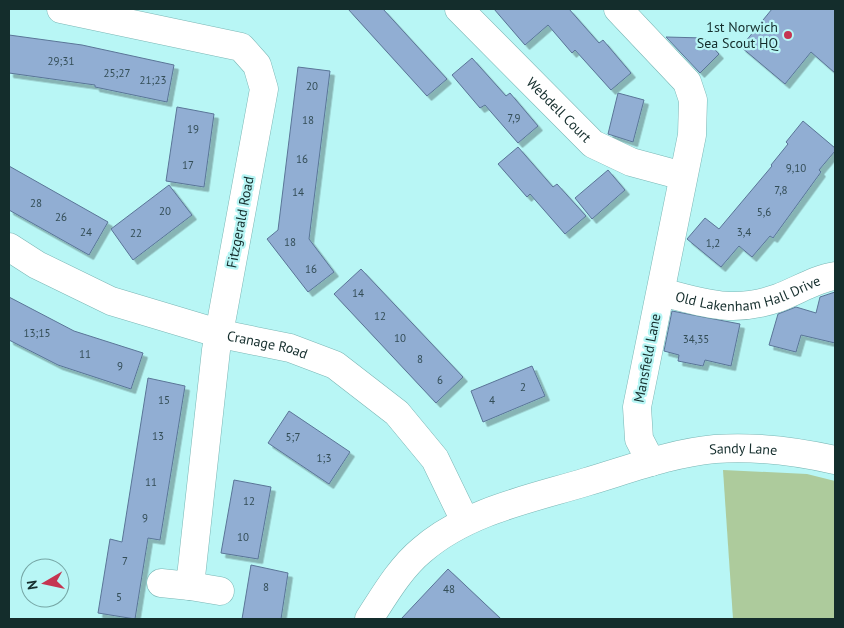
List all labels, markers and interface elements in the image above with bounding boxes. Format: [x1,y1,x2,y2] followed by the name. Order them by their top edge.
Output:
[697,18,778,52] place label: 1st Norwich Sea Scout HQ
[782,29,794,41] marker: 1st Norwich Sea Scout HQ
[48,54,74,68] house number: 29;31
[104,66,130,80] house number: 25;27
[140,73,166,87] house number: 21;23
[523,73,595,146] street label: Webdell Court
[306,79,318,93] house number: 20
[507,111,521,125] house number: 7,9
[302,113,314,127] house number: 18
[187,122,199,136] house number: 19
[296,152,308,166] house number: 16
[182,158,194,172] house number: 17
[786,161,806,175] house number: 9,10
[222,175,258,269] street label: Fitzgerald Road
[774,183,788,197] house number: 7,8
[292,185,304,199] house number: 14
[30,196,42,210] house number: 28
[159,204,171,218] house number: 20
[757,205,771,219] house number: 5,6
[55,210,67,224] house number: 26
[80,225,92,239] house number: 24
[737,225,751,239] house number: 3,4
[130,226,142,240] house number: 22
[284,235,296,249] house number: 18
[706,236,720,250] house number: 1,2
[305,262,317,276] house number: 16
[673,272,823,315] street label: Old Lakenham Hall Drive
[352,286,364,300] house number: 14
[374,309,386,323] house number: 12
[630,312,664,404] street label: Mansfield Lane
[24,326,50,340] house number: 13;15
[226,326,310,363] street label: Cranage Road
[394,331,406,345] house number: 10
[683,332,709,346] house number: 34,35
[79,347,91,361] house number: 11
[417,352,423,366] house number: 8
[117,359,123,373] house number: 9
[437,373,443,387] house number: 6
[520,380,526,394] house number: 2
[158,393,170,407] house number: 15
[489,393,495,407] house number: 4
[152,429,164,443] house number: 13
[286,430,300,444] house number: 5;7
[708,439,778,459] street label: Sandy Lane
[317,451,331,465] house number: 1;3
[145,475,157,489] house number: 11
[243,494,255,508] house number: 12
[142,511,148,525] house number: 9
[237,530,249,544] house number: 10
[122,554,128,568] house number: 7
[20,558,70,608] north arrow
[23,579,42,591] text: N
[263,580,269,594] house number: 8
[443,582,455,596] house number: 48
[116,590,122,604] house number: 5

